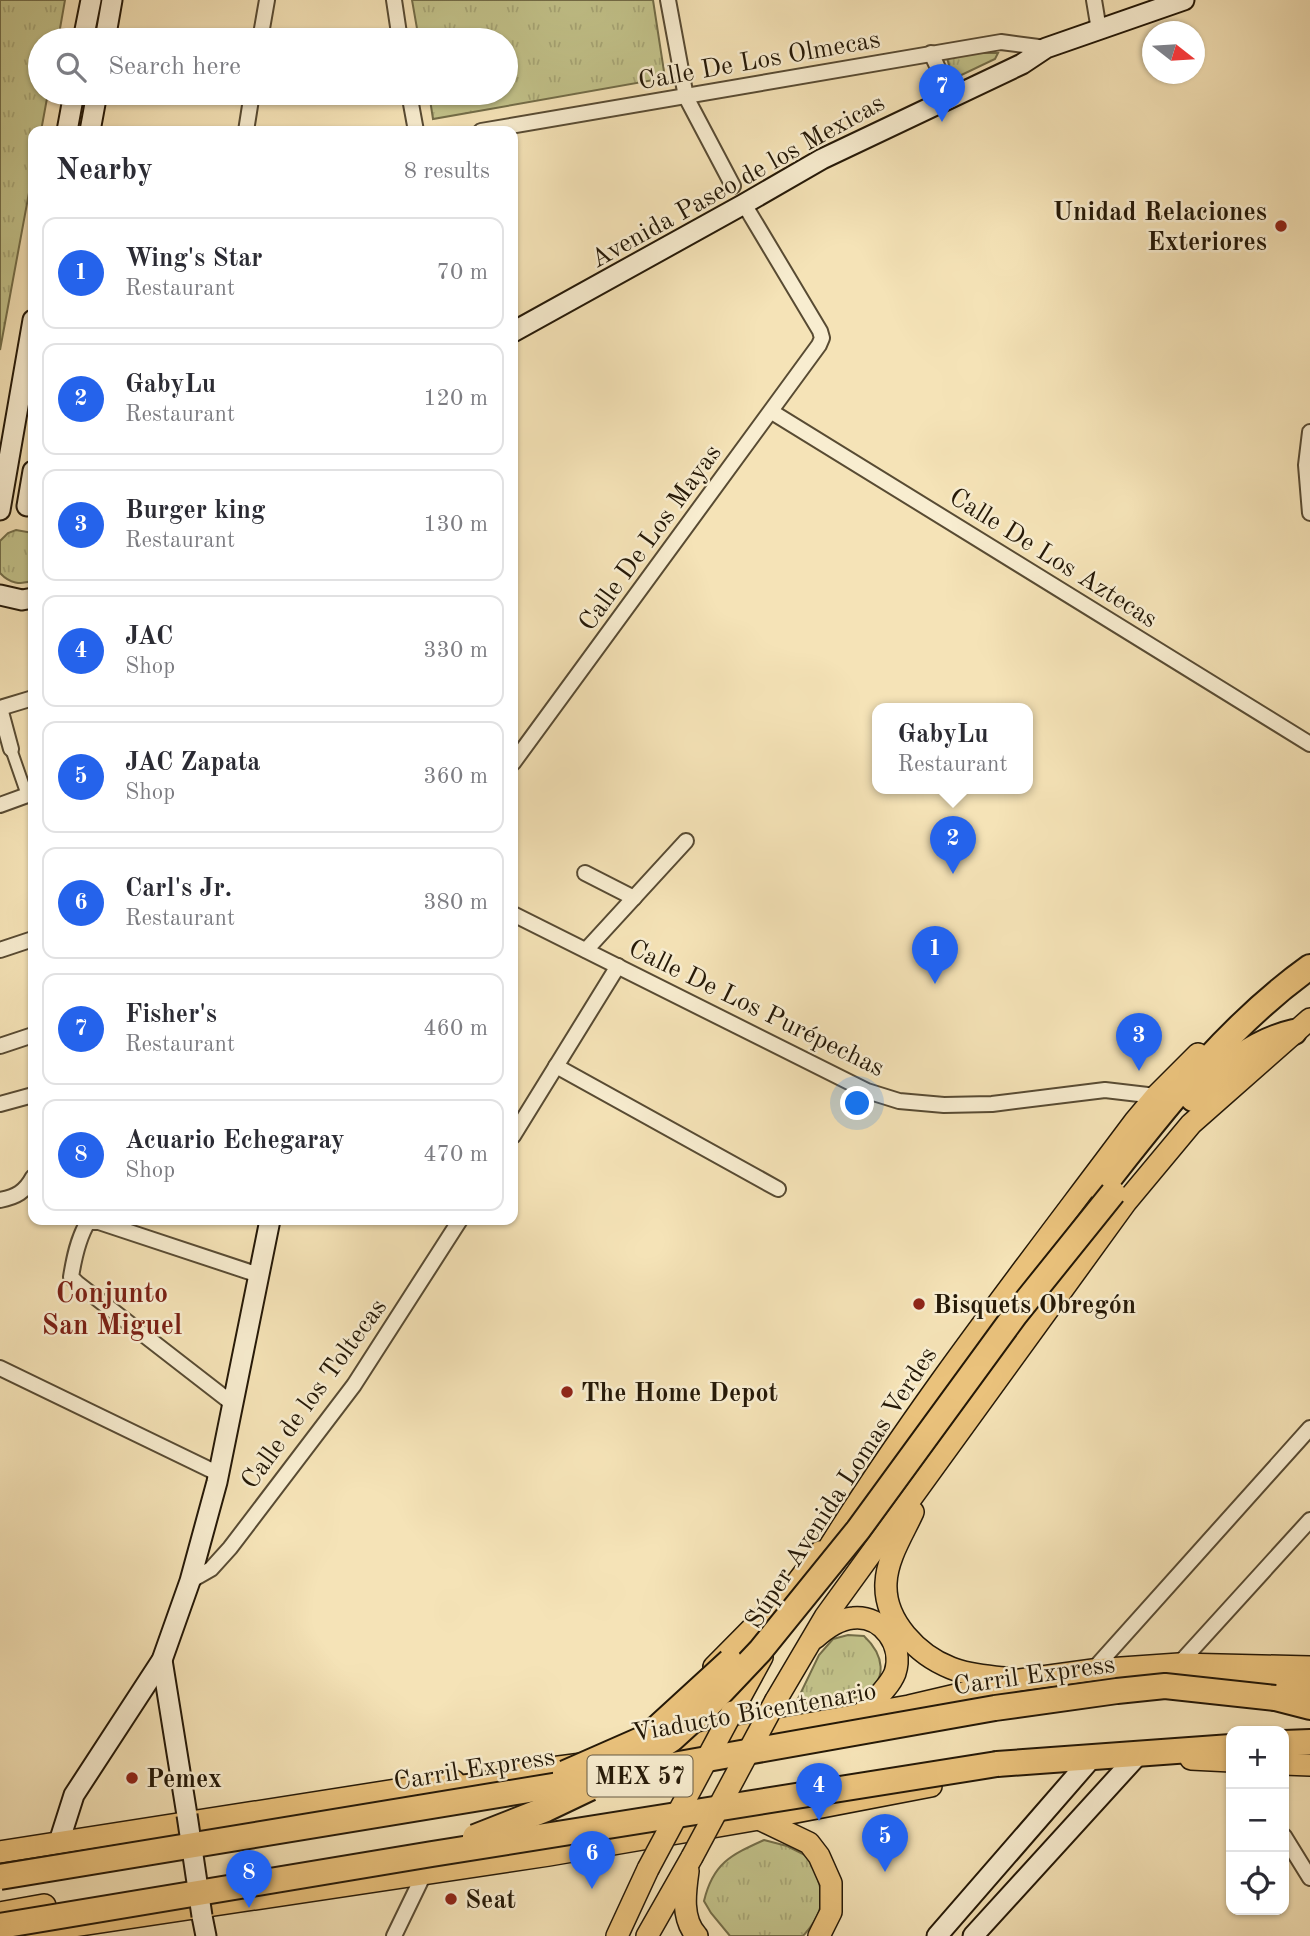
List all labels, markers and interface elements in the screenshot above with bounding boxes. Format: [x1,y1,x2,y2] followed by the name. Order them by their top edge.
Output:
[1142,21,1205,84] north arrow
[636,27,882,95] street label: Calle De Los Olmecas
[28,28,518,105] search box
[52,48,90,86] icon: search
[108,54,241,80] text: Search here
[919,64,965,122] pin: 7
[587,90,889,273] street label: Avenida Paseo de los Mexicas
[56,156,153,186] text: Nearby
[404,160,490,183] text: 8 results
[1052,200,1267,256] place label: Unidad Relaciones Exteriores
[1273,218,1289,234] marker: Unidad Relaciones Exteriores
[125,246,263,272] text: Wing's Star
[74,261,88,284] text: 1
[437,261,488,284] text: 70 m
[125,277,235,300] text: Restaurant
[125,372,216,398] text: GabyLu
[74,387,88,410] text: 2
[423,387,488,410] text: 120 m
[125,403,235,426] text: Restaurant
[574,440,727,636] street label: Calle De Los Mayas
[944,484,1162,633] street label: Calle De Los Aztecas
[125,498,265,524] text: Burger king
[74,513,88,536] text: 3
[423,513,488,536] text: 130 m
[125,529,235,552] text: Restaurant
[125,624,173,650] text: JAC
[74,639,88,662] text: 4
[423,639,488,662] text: 330 m
[125,655,175,678] text: Shop
[872,703,1033,794] popup
[898,722,989,748] text: GabyLu
[125,750,261,776] text: JAC Zapata
[898,753,1008,776] text: Restaurant
[74,765,88,788] text: 5
[423,765,488,788] text: 360 m
[125,781,175,804] text: Shop
[930,816,976,874] pin: 2
[125,876,232,902] text: Carl's Jr.
[74,891,88,914] text: 6
[423,891,488,914] text: 380 m
[125,907,235,930] text: Restaurant
[912,926,958,984] pin: 1
[624,935,888,1082] street label: Calle De Los Purépechas
[125,1002,217,1028] text: Fisher's
[1116,1013,1162,1071] pin: 3
[74,1017,88,1040] text: 7
[423,1017,488,1040] text: 460 m
[125,1033,235,1056] text: Restaurant
[840,1086,874,1120] your location
[125,1128,345,1154] text: Acuario Echegaray
[74,1143,88,1166] text: 8
[423,1143,488,1166] text: 470 m
[125,1159,175,1182] text: Shop
[42,1281,183,1341] district label: Conjunto San Miguel
[933,1293,1136,1319] place label: Bisquets Obregón
[237,1294,392,1494] street label: Calle de los Toltecas
[911,1296,927,1312] marker: Bisquets Obregón
[741,1343,943,1634] street label: Súper Avenida Lomas Verdes
[581,1381,778,1407] place label: The Home Depot
[559,1384,575,1400] marker: The Home Depot
[952,1652,1117,1700] street label: Carril Express
[630,1679,879,1747] street label: Viaducto Bicentenario
[1226,1726,1289,1915] map controls
[1226,1726,1289,1789] button: +
[392,1744,557,1796] street label: Carril Express
[588,1756,692,1797] road number: MEX 57
[796,1763,842,1821] pin: 4
[146,1767,222,1793] place label: Pemex
[124,1770,140,1786] marker: Pemex
[1226,1789,1289,1852] button: −
[862,1814,908,1872] pin: 5
[569,1831,615,1889] pin: 6
[226,1850,272,1908] pin: 8
[1226,1852,1289,1915] button: locate
[465,1888,516,1914] place label: Seat
[443,1891,459,1907] marker: Seat

